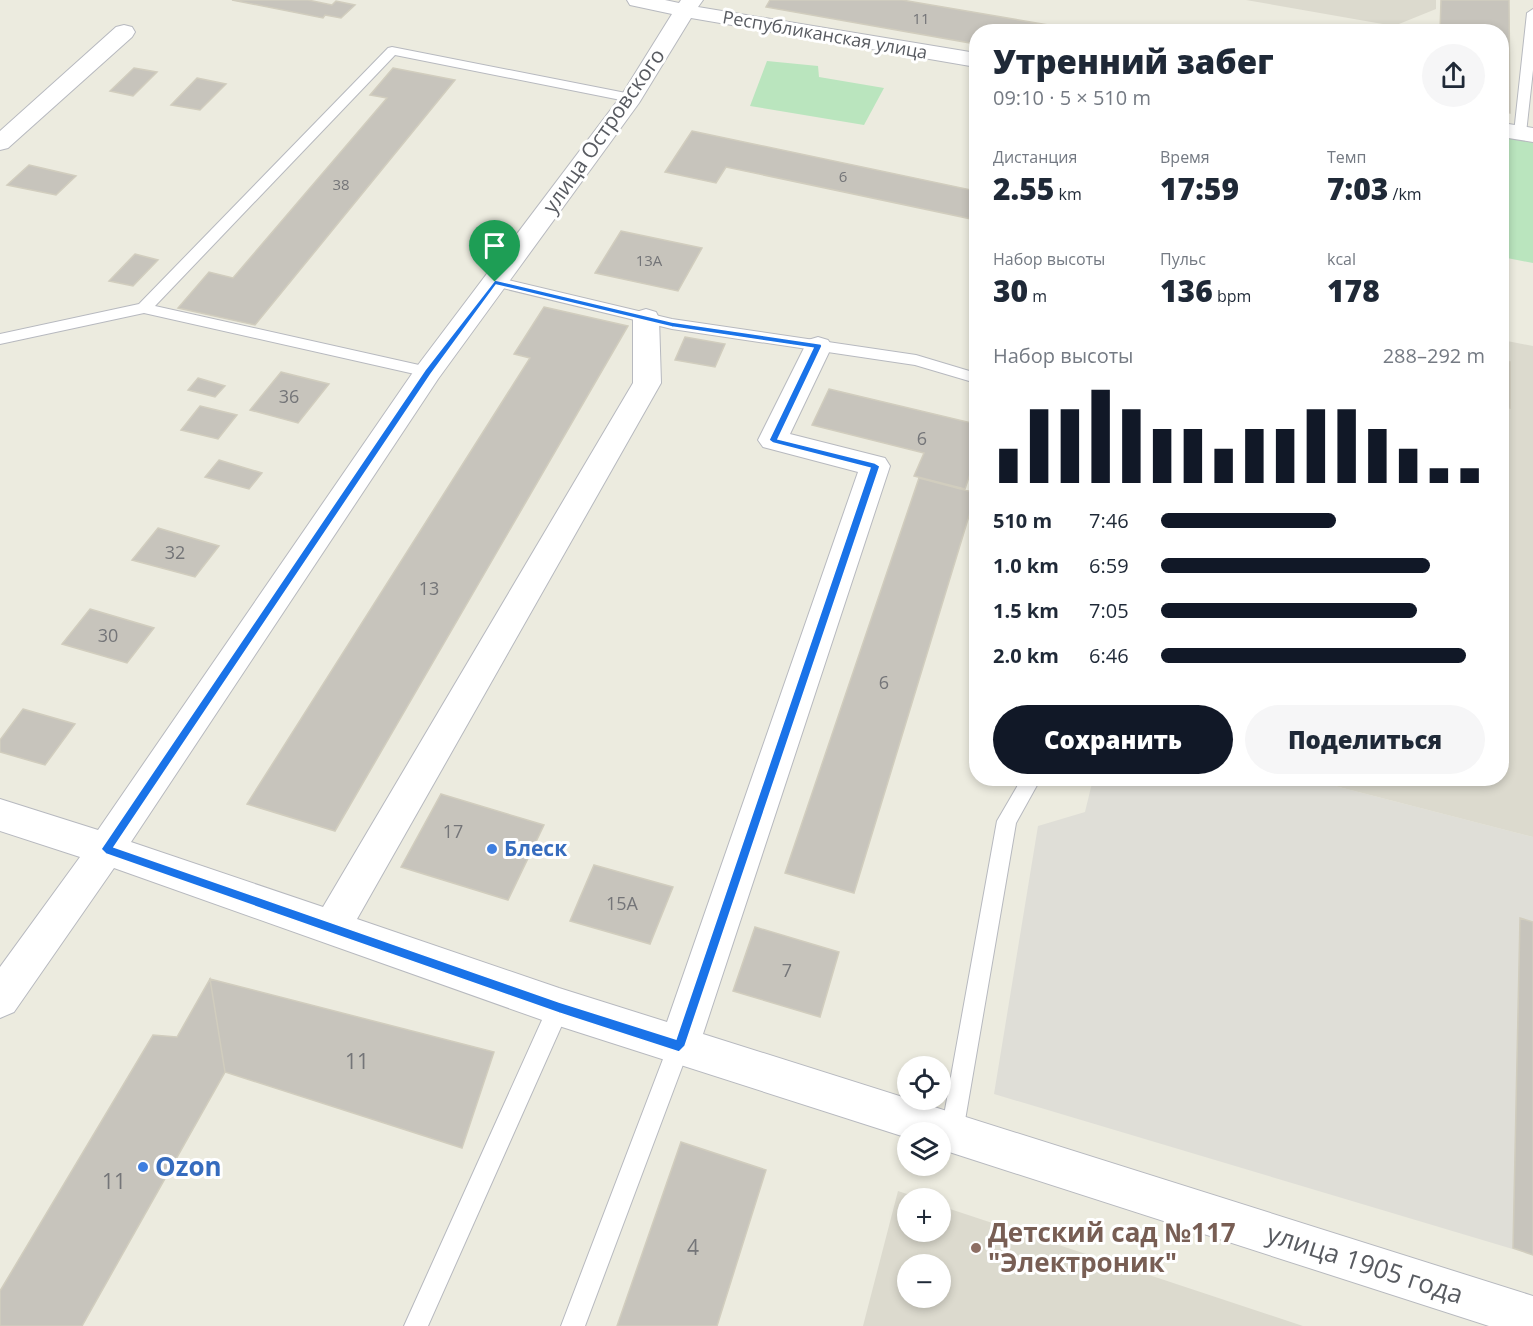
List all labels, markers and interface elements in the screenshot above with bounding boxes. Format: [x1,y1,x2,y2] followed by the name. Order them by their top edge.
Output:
[721,4,929,64] street label: Республиканская улица
[912,8,930,28] house number: 11
[993,39,1274,84] text: Утренний забег
[536,42,671,218] street label: улица Островского
[1422,44,1485,107] button: share
[993,84,1151,111] text: 09:10 · 5 × 510 m
[993,146,1077,168] text: Дистанция
[1160,146,1210,168] text: Время
[1327,146,1366,168] text: Темп
[839,166,847,186] house number: 6
[993,168,1054,209] text: 2.55
[1160,168,1239,209] text: 17:59
[1327,168,1388,209] text: 7:03
[332,174,350,194] house number: 38
[1054,183,1082,205] text: km
[1388,183,1422,205] text: /km
[469,220,520,282] pin
[478,229,511,262] icon: arrive
[993,248,1105,270] text: Набор высоты
[1160,248,1206,270] text: Пульс
[1327,248,1356,270] text: kcal
[636,250,663,270] house number: 13А
[993,270,1028,311] text: 30
[1160,270,1213,311] text: 136
[1327,270,1380,311] text: 178
[1028,285,1047,307] text: m
[1213,285,1251,307] text: bpm
[993,342,1133,369] text: Набор высоты
[1383,342,1485,369] text: 288–292 m
[279,384,299,408] house number: 36
[917,426,927,450] house number: 6
[993,507,1052,534] text: 510 m
[1089,507,1129,534] text: 7:46
[165,540,185,564] house number: 32
[993,552,1059,579] text: 1.0 km
[1089,552,1129,579] text: 6:59
[419,576,439,600] house number: 13
[993,597,1059,624] text: 1.5 km
[1089,597,1129,624] text: 7:05
[98,623,118,647] house number: 30
[993,642,1059,669] text: 2.0 km
[1089,642,1129,669] text: 6:46
[879,670,889,694] house number: 6
[993,705,1233,774] button: Сохранить
[1245,705,1485,774] button: Поделиться
[443,819,463,843] house number: 17
[504,834,567,862] place label: Блеск
[485,842,499,856] marker: Блеск
[606,891,639,915] house number: 15А
[782,958,792,982] house number: 7
[345,1047,369,1075] house number: 11
[897,1056,951,1308] map controls
[897,1056,951,1110] button: locate
[897,1122,951,1176] button: layers
[155,1148,222,1184] place label: Ozon
[136,1160,150,1174] marker: Ozon
[102,1167,126,1195] house number: 11
[897,1188,951,1242] button: +
[988,1214,1236,1280] place label: Детский сад №117 "Электроник"
[1263,1214,1468,1312] street label: улица 1905 года
[687,1233,699,1261] house number: 4
[969,1241,983,1255] marker: Детский сад №117 "Электроник"
[897,1254,951,1308] button: −

